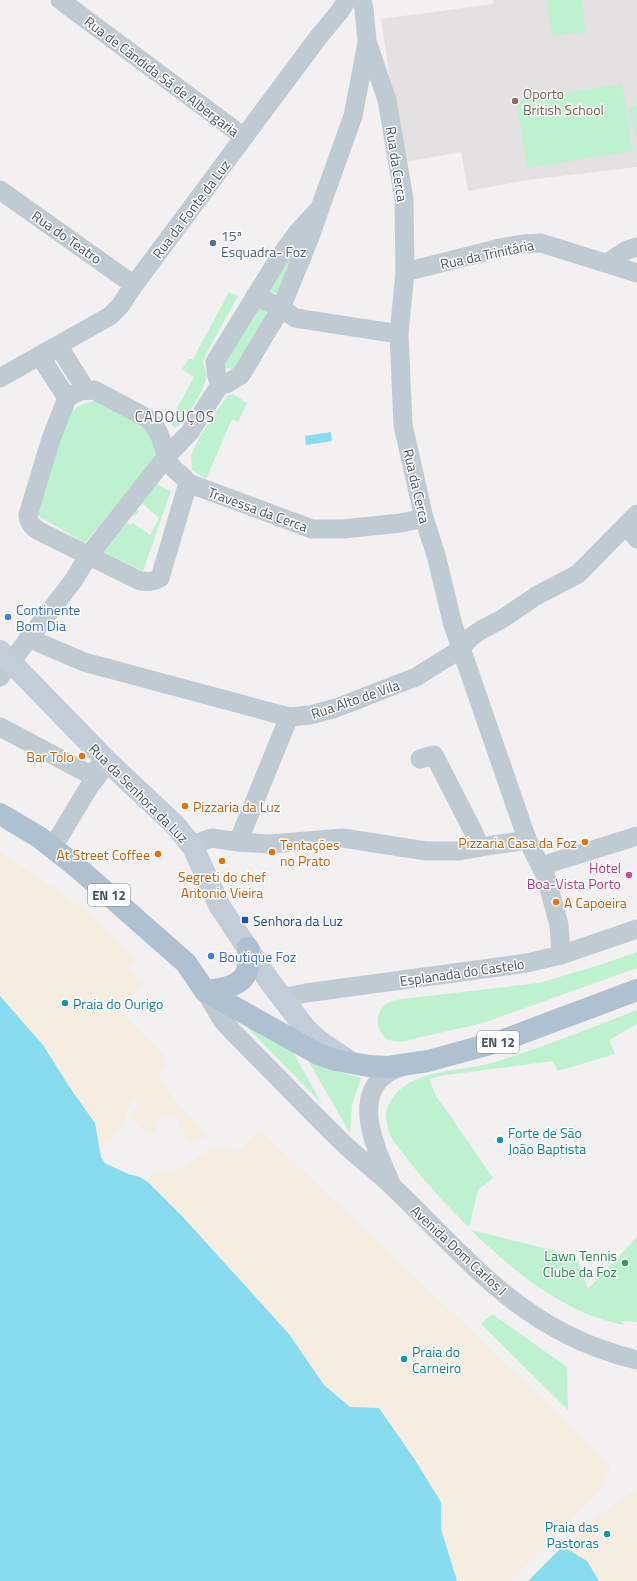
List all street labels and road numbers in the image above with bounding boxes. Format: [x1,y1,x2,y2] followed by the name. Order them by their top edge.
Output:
[80,11,244,141] street label: Rua de Cândida Sá de Albergaria
[381,125,413,203] street label: Rua da Cerca
[147,155,235,263] street label: Rua da Fonte da Luz
[28,205,106,269] street label: Rua do Teatro
[438,234,536,274] street label: Rua da Trinitária
[398,447,436,525] street label: Rua da Cerca
[205,481,311,537] street label: Travessa da Cerca
[308,674,402,724] street label: Rua Alto de Vila
[84,738,194,848] street label: Rua da Senhora da Luz
[88,884,130,906] road number: EN 12
[398,953,526,991] street label: Esplanada do Castelo
[477,1031,519,1053] road number: EN 12
[406,1200,512,1300] street label: Avenida Dom Carlos I

